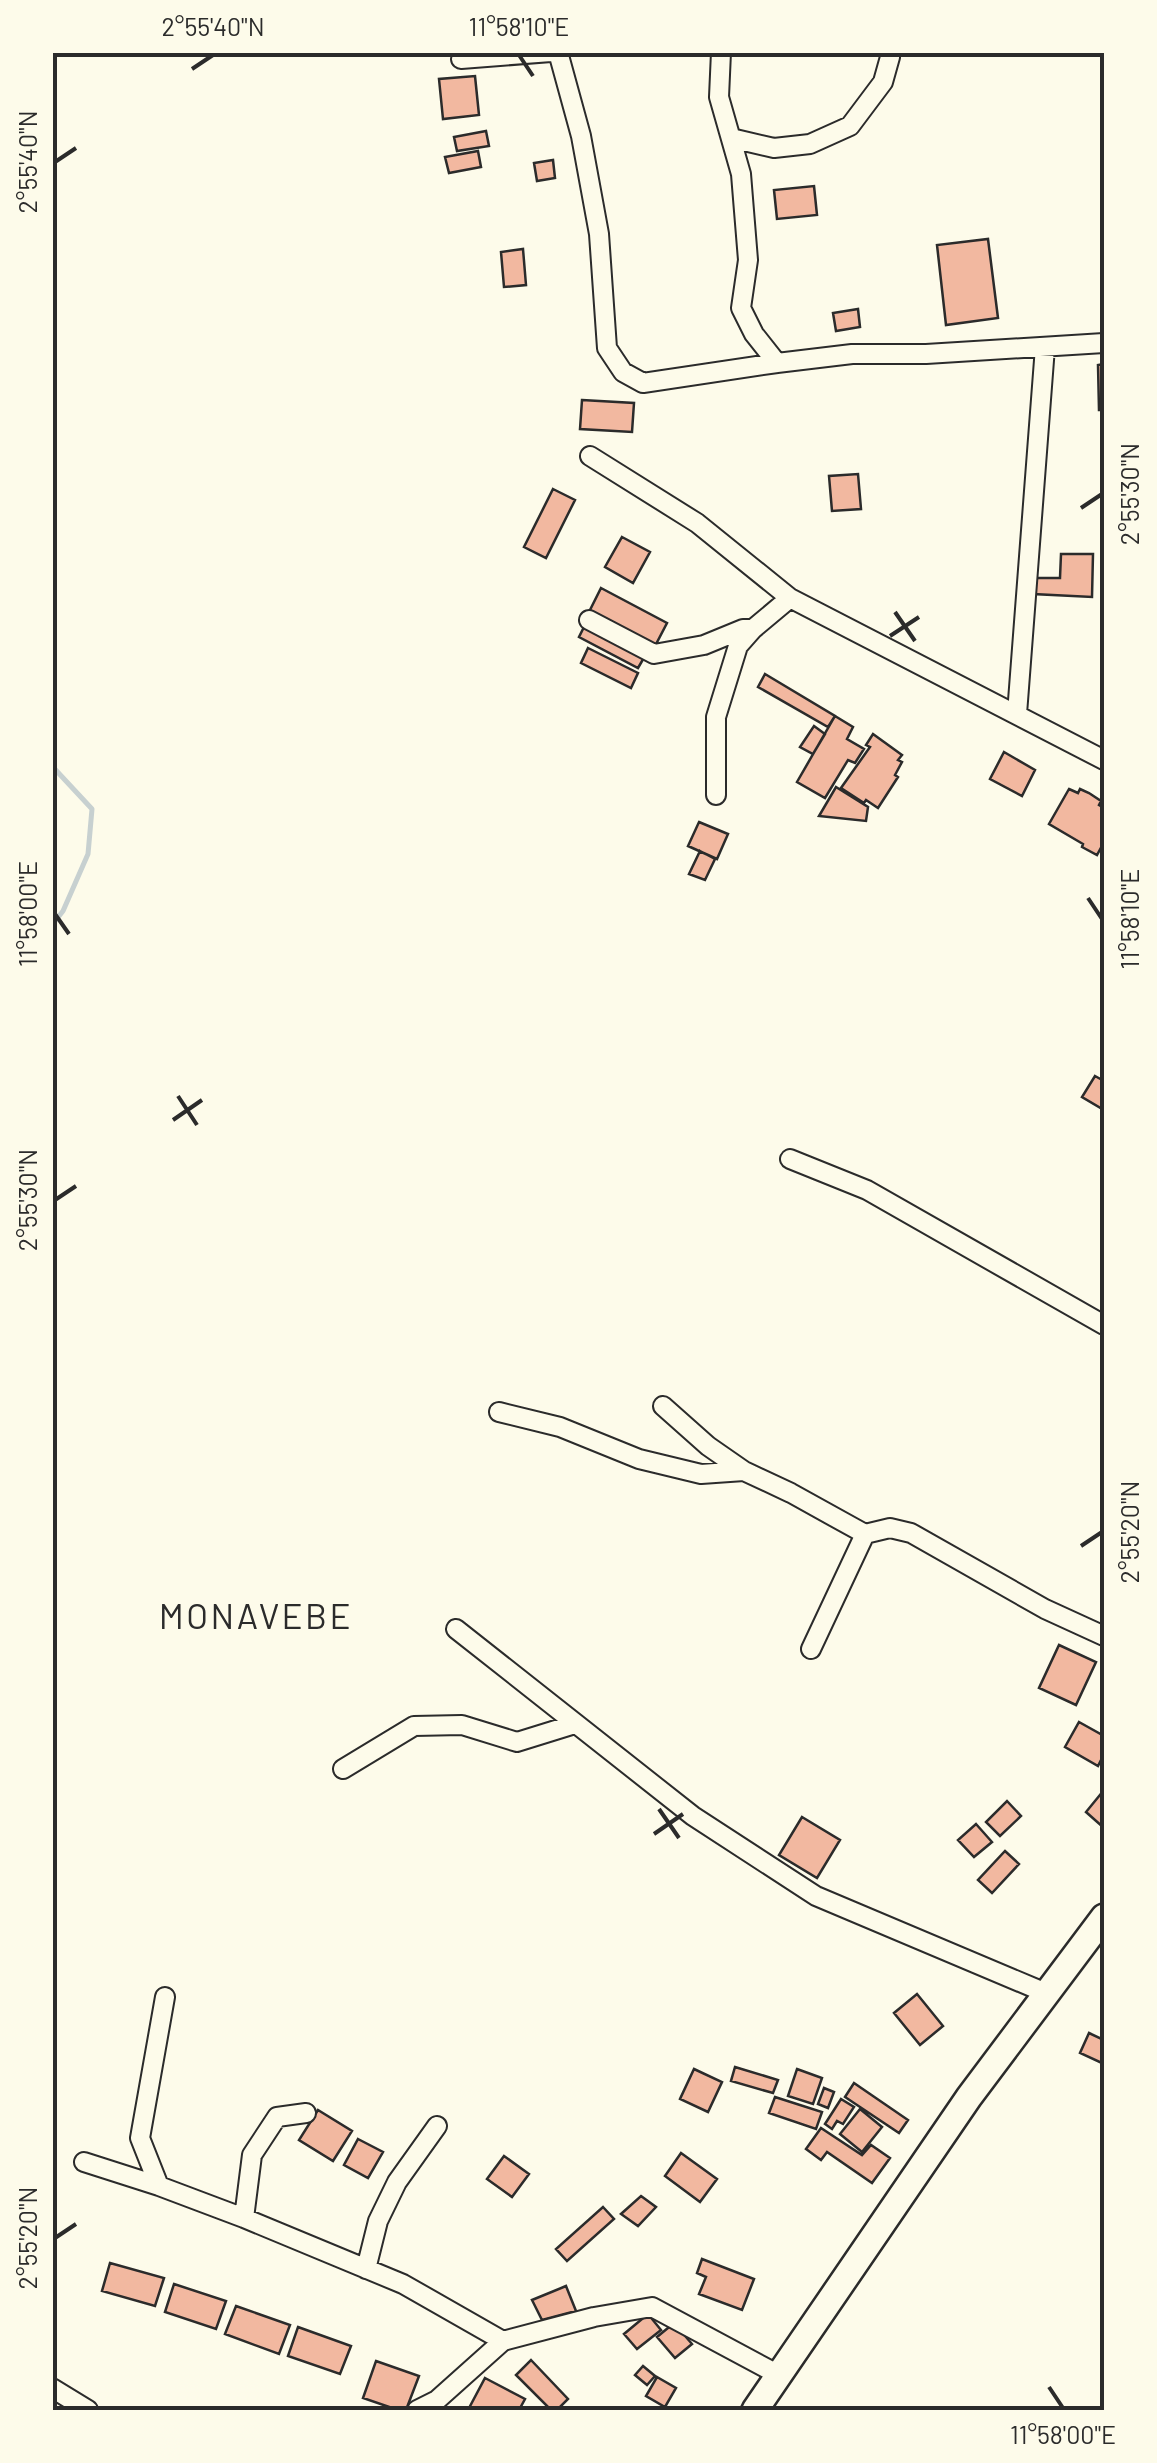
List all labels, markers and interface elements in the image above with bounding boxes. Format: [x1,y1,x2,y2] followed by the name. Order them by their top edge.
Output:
[161,11,265,41] text: 2°55'40"N
[469,11,569,41] text: 11°58'10"E
[12,110,42,214] text: 2°55'40"N
[1114,443,1144,545] text: 2°55'30"N
[12,861,42,967] text: 11°58'00"E
[1114,869,1144,969] text: 11°58'10"E
[12,1149,42,1251] text: 2°55'30"N
[1114,1481,1144,1583] text: 2°55'20"N
[159,1594,353,1636] district label: MONAVEBE
[12,2187,42,2289] text: 2°55'20"N
[1010,2419,1116,2449] text: 11°58'00"E

